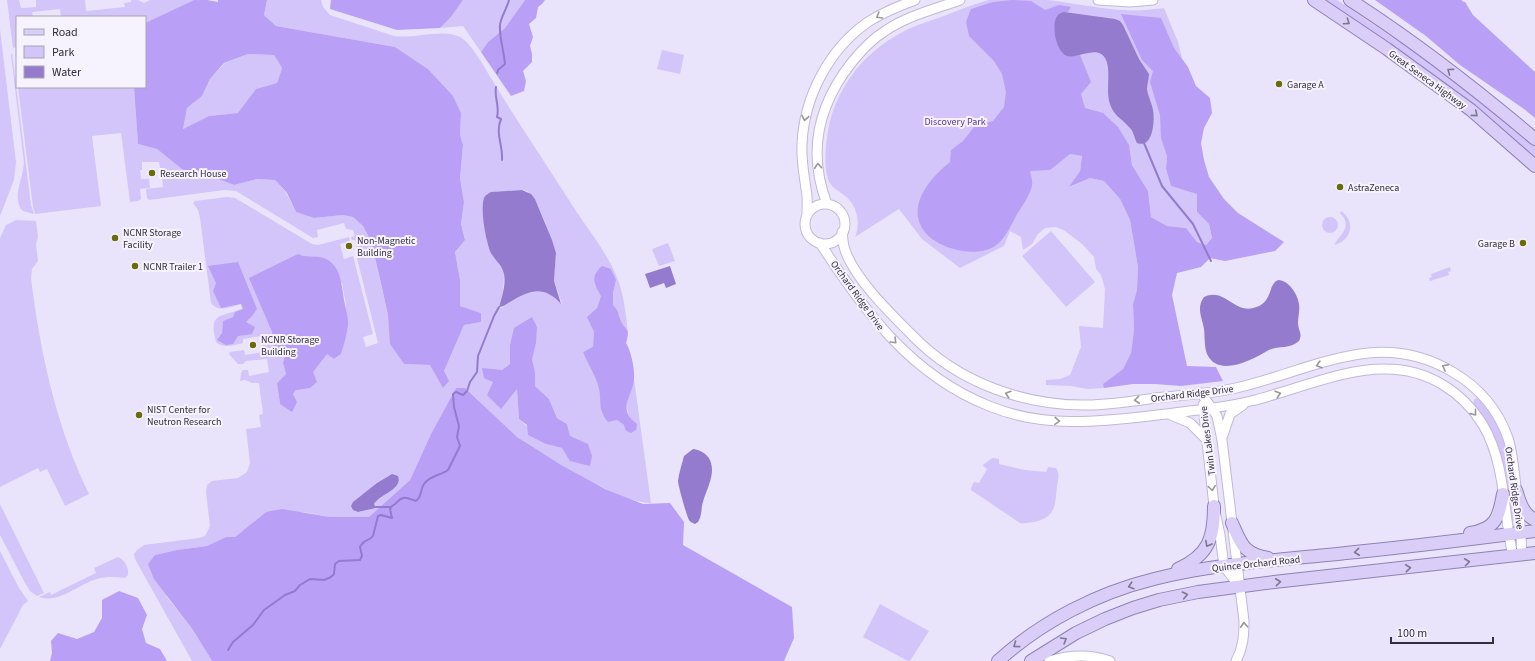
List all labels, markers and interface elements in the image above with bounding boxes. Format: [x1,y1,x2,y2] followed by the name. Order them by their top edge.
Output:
[876,11,883,18] one-way arrow
[16,16,146,88] legend
[1343,17,1350,25] one-way arrow
[52,24,78,41] text: Road
[52,44,74,61] text: Park
[1386,47,1469,113] street label: Great Seneca Highway
[52,64,82,81] text: Water
[1447,68,1454,76] one-way arrow
[1287,78,1324,92] place label: Garage A
[1274,79,1284,89] marker: Garage A
[1470,110,1478,117] one-way arrow
[801,115,810,121] one-way arrow
[924,115,986,129] park label: Discovery Park
[813,163,822,169] one-way arrow
[160,167,227,181] place label: Research House
[147,168,157,178] marker: Research House
[1348,181,1399,195] place label: AstraZeneca
[1335,182,1345,192] marker: AstraZeneca
[123,226,181,252] place label: NCNR Storage Facility
[110,233,120,243] marker: NCNR Storage Facility
[357,234,416,260] place label: Non-Magnetic Building
[1478,237,1515,251] place label: Garage B
[1518,238,1528,248] marker: Garage B
[344,241,354,251] marker: Non-Magnetic Building
[827,258,887,333] street label: Orchard Ridge Drive
[143,260,203,274] place label: NCNR Trailer 1
[130,261,140,271] marker: NCNR Trailer 1
[261,333,319,359] place label: NCNR Storage Building
[889,336,897,344] one-way arrow
[248,340,258,350] marker: NCNR Storage Building
[1315,360,1322,369] one-way arrow
[1441,364,1449,372] one-way arrow
[1150,382,1234,406] street label: Orchard Ridge Drive
[1005,390,1012,398] one-way arrow
[1274,390,1281,399] one-way arrow
[1134,396,1140,405] one-way arrow
[147,403,221,429] place label: NIST Center for Neutron Research
[1197,405,1219,476] street label: Twin Lakes Drive
[1469,409,1476,416] one-way arrow
[134,410,144,420] marker: NIST Center for Neutron Research
[1054,417,1060,426] one-way arrow
[1501,446,1527,530] street label: Orchard Ridge Drive
[1207,485,1216,491] one-way arrow
[1205,540,1213,547] one-way arrow
[1354,548,1360,557] one-way arrow
[1211,552,1301,576] street label: Quince Orchard Road
[1464,557,1470,566] one-way arrow
[1405,564,1411,573] one-way arrow
[1275,578,1281,587] one-way arrow
[1128,581,1135,590] one-way arrow
[1182,591,1188,599] one-way arrow
[1391,619,1493,645] scale bar
[1240,622,1248,628] one-way arrow
[1397,625,1427,642] text: 100 m
[1060,638,1067,645] one-way arrow
[1014,640,1021,647] one-way arrow

